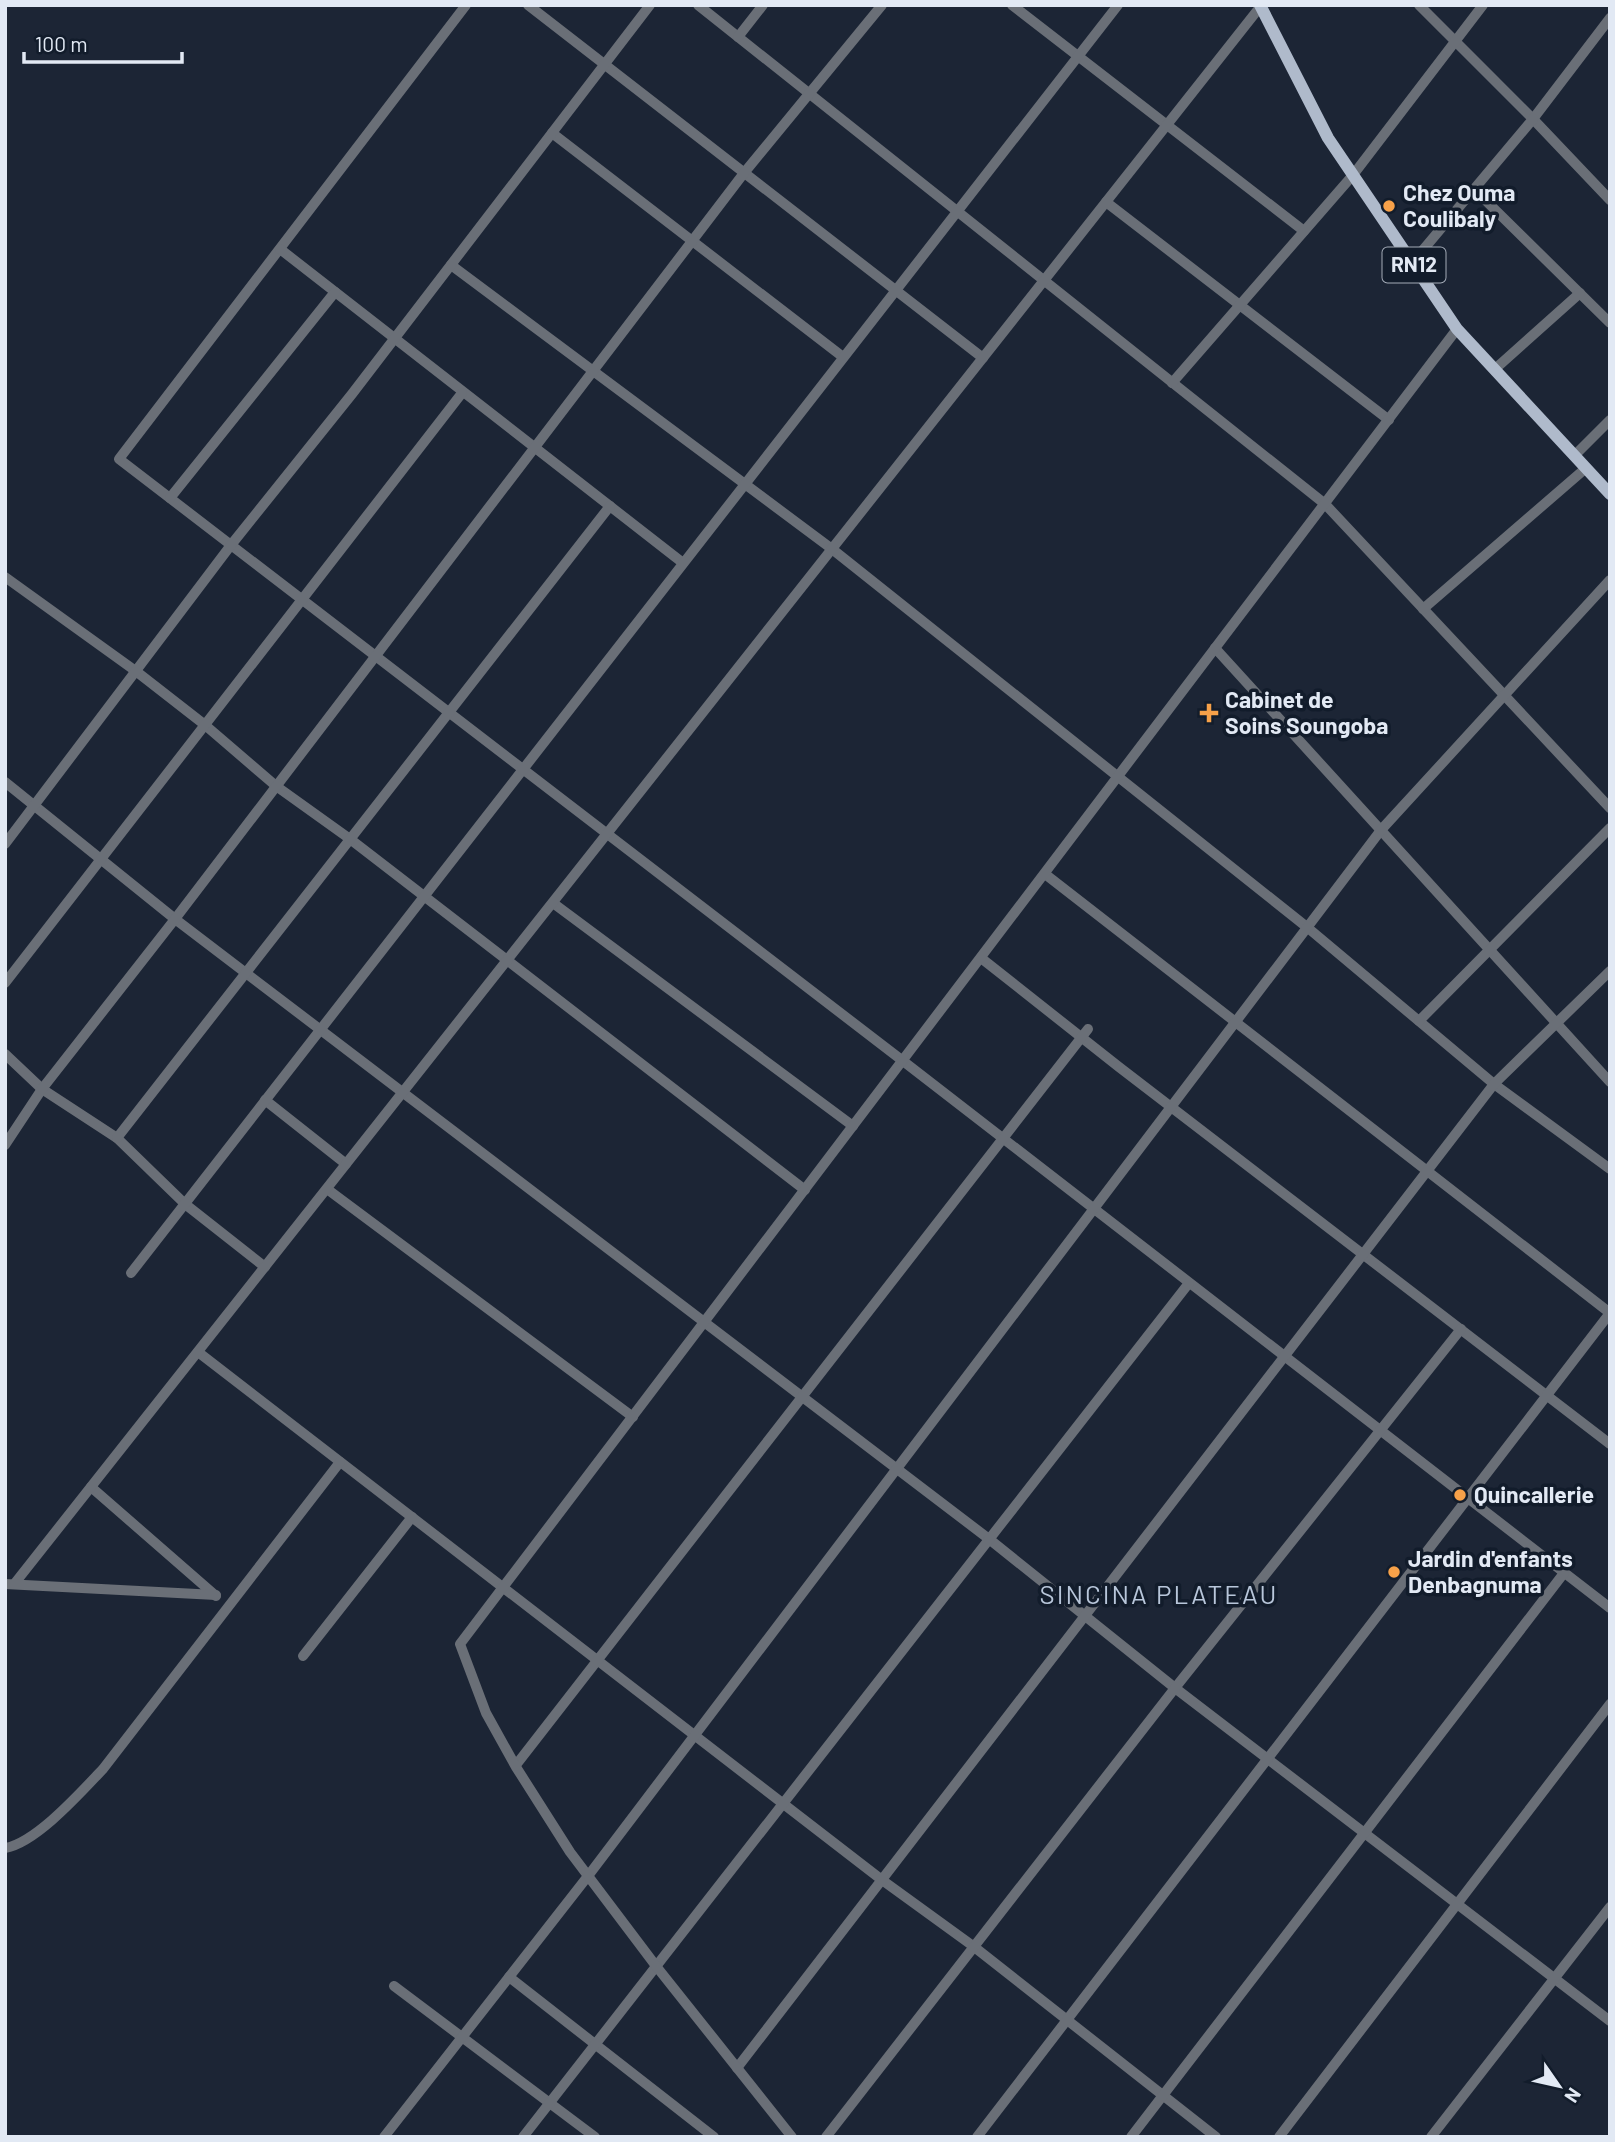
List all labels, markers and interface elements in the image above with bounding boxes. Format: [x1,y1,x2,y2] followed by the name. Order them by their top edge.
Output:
[24,21,182,65] scale bar
[35,31,88,56] text: 100 m
[1403,178,1515,232] place label: Chez Ouma Coulibaly
[1381,198,1397,214] marker: Chez Ouma Coulibaly
[1382,247,1446,282] road number: RN12
[1225,685,1388,739] place label: Cabinet de Soins Soungoba
[1199,703,1219,723] marker: Cabinet de Soins Soungoba
[1474,1480,1594,1508] place label: Quincallerie
[1452,1487,1468,1503] marker: Quincallerie
[1408,1544,1573,1598] place label: Jardin d'enfants Denbagnuma
[1386,1564,1402,1580] marker: Jardin d'enfants Denbagnuma
[1040,1578,1278,1609] district label: SINCINA PLATEAU
[1524,2051,1594,2121] north arrow
[1560,2084,1587,2107] text: N

